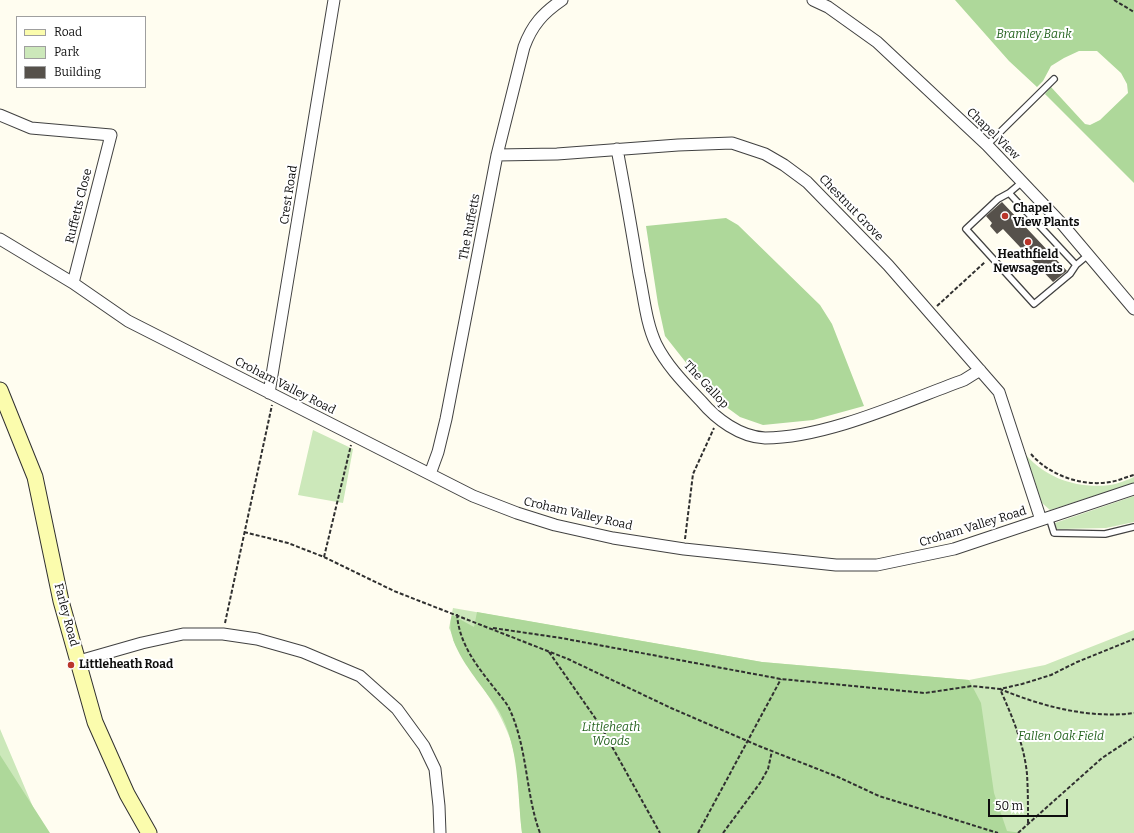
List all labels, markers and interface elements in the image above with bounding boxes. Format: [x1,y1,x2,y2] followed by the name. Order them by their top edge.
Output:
[16,16,146,88] legend
[54,25,82,39] text: Road
[996,28,1072,42] park label: Bramley Bank
[54,45,79,59] text: Park
[54,65,101,79] text: Building
[963,105,1023,163] street label: Chapel View
[277,164,301,226] street label: Crest Road
[63,167,95,245] street label: Ruffetts Close
[816,172,886,244] street label: Chestnut Grove
[457,193,483,261] street label: The Ruffetts
[1013,202,1079,230] place label: Chapel View Plants
[1000,211,1010,221] marker: Chapel View Plants
[1023,237,1033,247] marker: Heathfield Newsagents
[993,248,1063,276] place label: Heathfield Newsagents
[232,354,338,418] street label: Croham Valley Road
[680,358,732,412] street label: The Gallop
[522,494,634,534] street label: Croham Valley Road
[918,504,1028,550] street label: Croham Valley Road
[51,582,81,648] street label: Farley Road
[79,658,173,672] place label: Littleheath Road
[66,660,76,670] marker: Littleheath Road
[582,721,640,749] park label: Littleheath Woods
[1018,730,1104,744] park label: Fallen Oak Field
[990,791,1070,817] scale bar
[995,799,1023,813] text: 50 m

